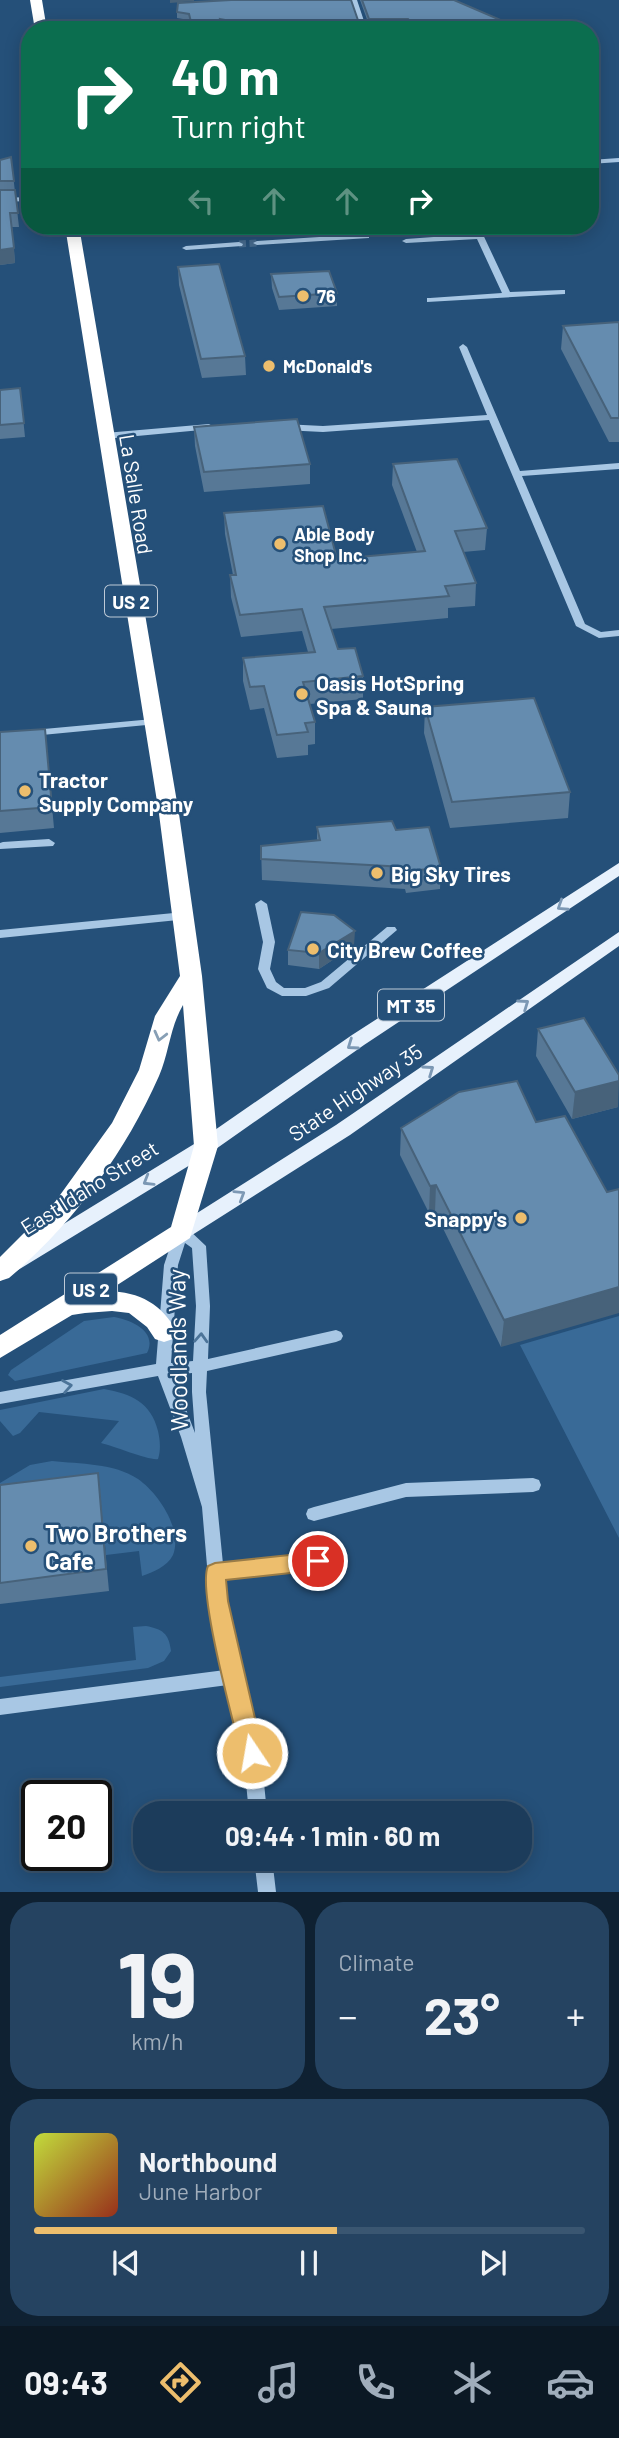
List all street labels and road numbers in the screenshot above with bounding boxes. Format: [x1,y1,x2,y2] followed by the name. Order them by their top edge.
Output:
[115,432,159,556] street label: La Salle Road
[105,586,157,616] road number: US 2
[378,990,444,1021] road number: MT 35
[283,1038,427,1146] street label: State Highway 35
[16,1135,162,1239] street label: East Idaho Street
[161,1269,193,1431] street label: Woodlands Way
[65,1274,117,1304] road number: US 2

